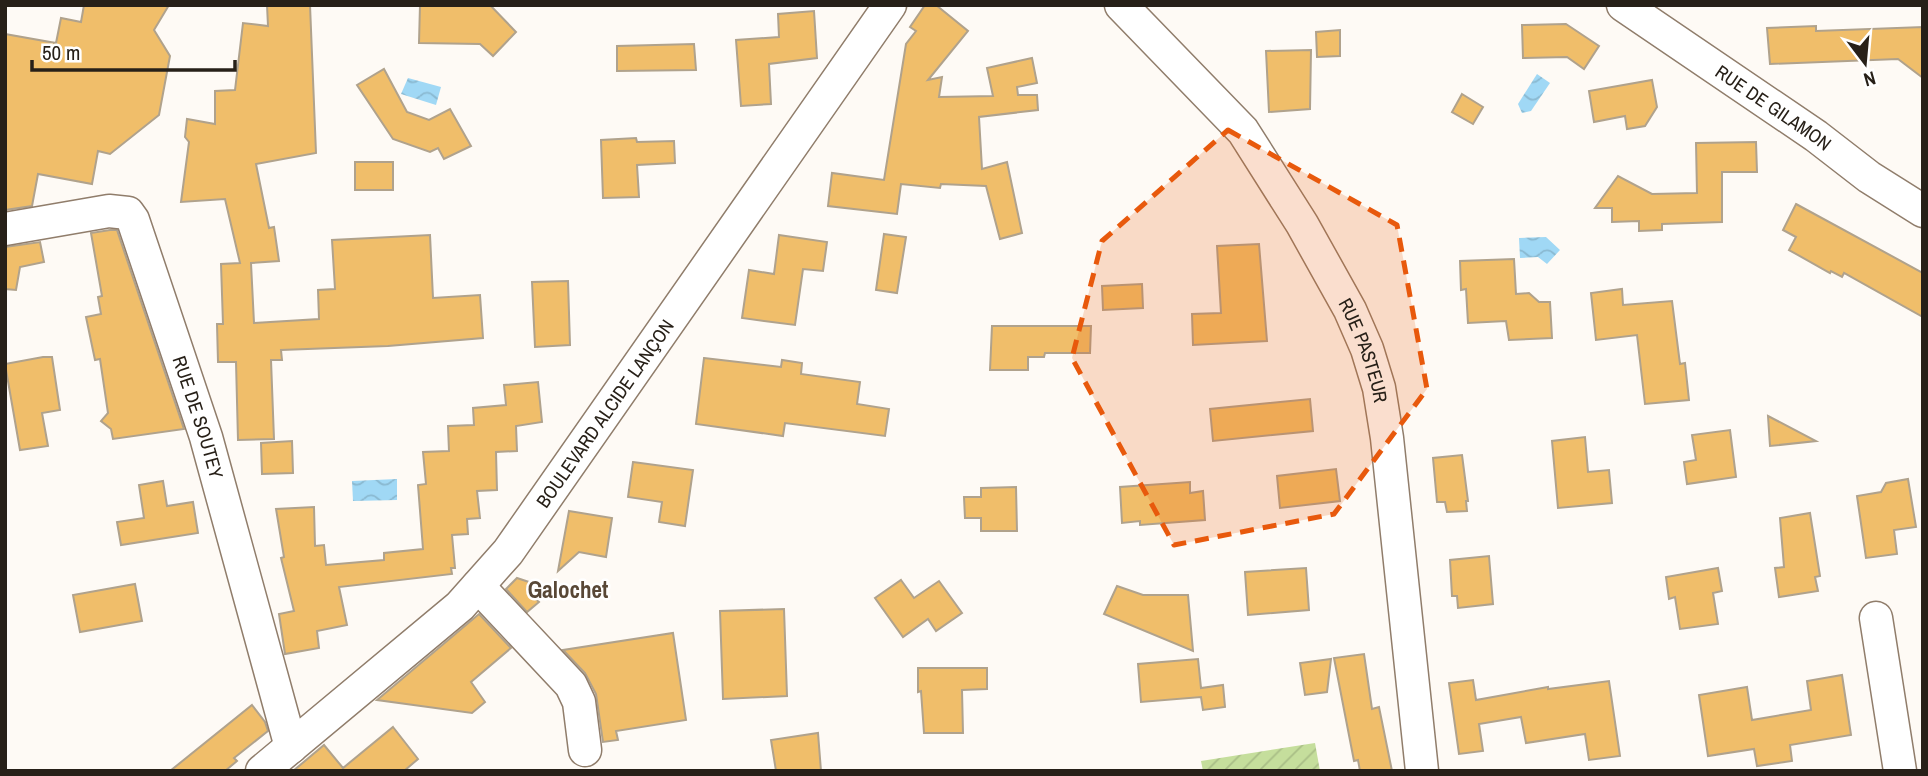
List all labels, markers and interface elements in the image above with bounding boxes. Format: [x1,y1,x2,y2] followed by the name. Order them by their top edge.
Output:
[32,28,234,72] scale bar
[1830,28,1900,98] north arrow
[42,38,80,67] text: 50 m
[1710,59,1837,156] street label: RUE DE GILAMON
[1861,65,1879,93] text: N
[1333,293,1394,404] street label: RUE PASTEUR
[530,314,680,513] street label: BOULEVARD ALCIDE LANÇON
[167,352,230,482] street label: RUE DE SOUTEY
[528,574,608,605] district label: Galochet

